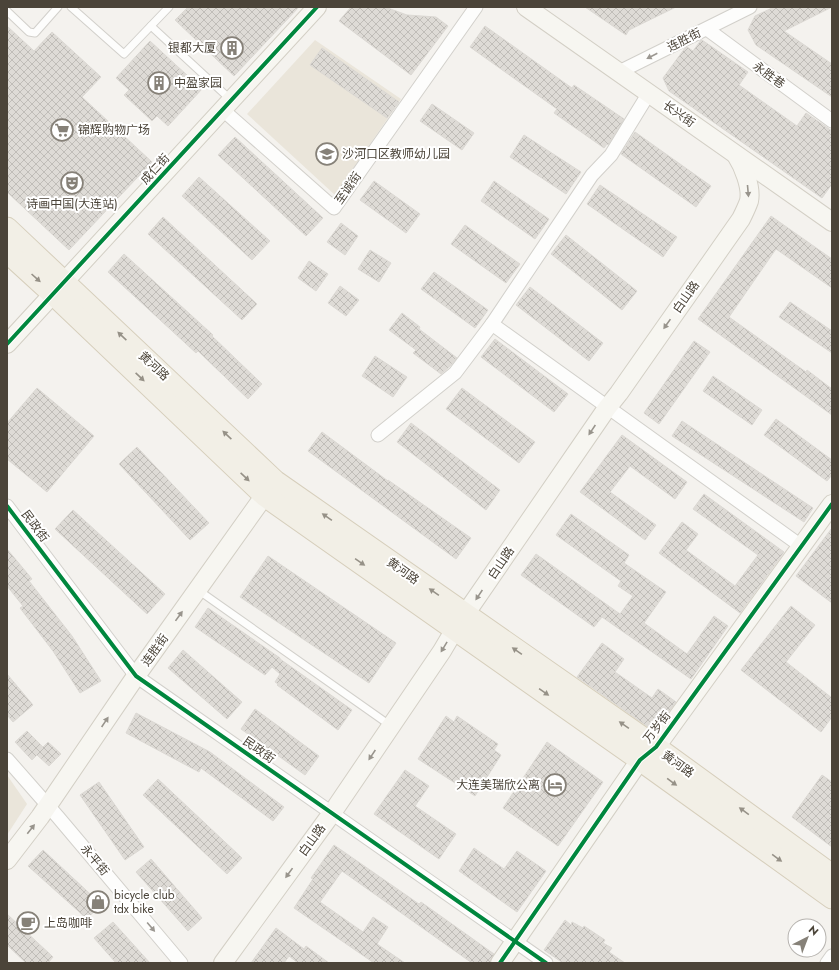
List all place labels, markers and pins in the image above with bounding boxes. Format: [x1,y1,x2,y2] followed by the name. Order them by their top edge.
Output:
[219,35,245,61] building icon: 银都大厦
[168,39,216,57] place label: 银都大厦
[146,70,172,96] building icon: 中盈家园
[174,74,222,92] place label: 中盈家园
[49,117,75,143] supermarket icon: 锦辉购物广场
[78,121,150,139] place label: 锦辉购物广场
[314,141,340,167] school or university icon: 沙河口区教师幼儿园
[342,145,450,163] place label: 沙河口区教师幼儿园
[59,170,85,196] theatre icon: 诗画中国(大连站)
[26,195,118,213] place label: 诗画中国(大连站)
[542,772,568,798] hotel icon: 大连美瑞欣公离
[456,776,540,794] place label: 大连美瑞欣公离
[114,886,175,918] place label: bicycle club tdx bike
[85,889,111,915] shop icon: bicycle club tdx bike
[15,910,41,936] cafe icon: 上岛咖啡
[44,914,92,932] place label: 上岛咖啡

